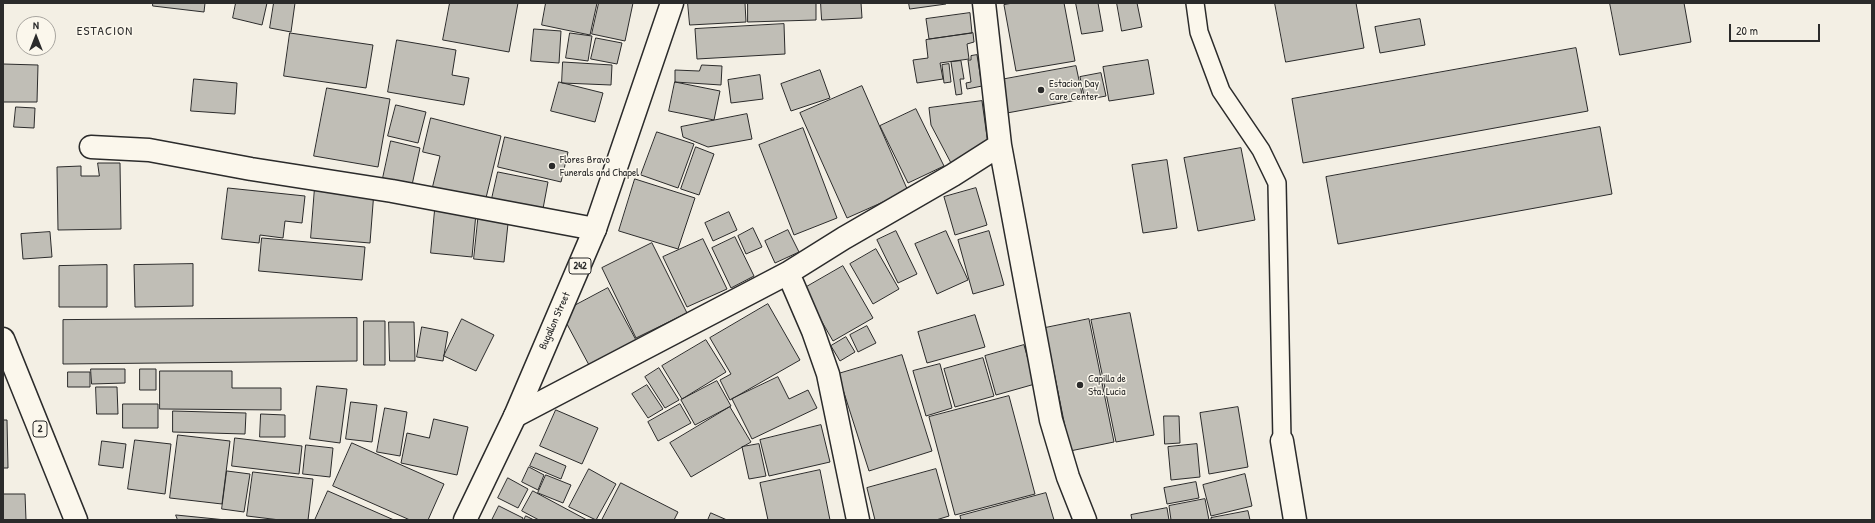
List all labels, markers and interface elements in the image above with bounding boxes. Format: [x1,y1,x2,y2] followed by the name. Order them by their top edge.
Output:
[16,16,56,56] north arrow
[1731,16,1822,42] scale bar
[33,18,39,32] text: N
[1736,22,1758,39] text: 20 m
[77,24,133,40] district label: ESTACION
[1049,77,1099,103] place label: Estacion Day Care Center
[1036,85,1046,95] marker: Estacion Day Care Center
[560,153,639,179] place label: Flores Bravo Funerals and Chapel
[547,161,557,171] marker: Flores Bravo Funerals and Chapel
[569,258,591,274] road number: 242
[536,290,574,352] street label: Bugallon Street
[1088,372,1126,398] place label: Capilla de Sta. Lucia
[1075,380,1085,390] marker: Capilla de Sta. Lucia
[33,421,47,437] road number: 2

